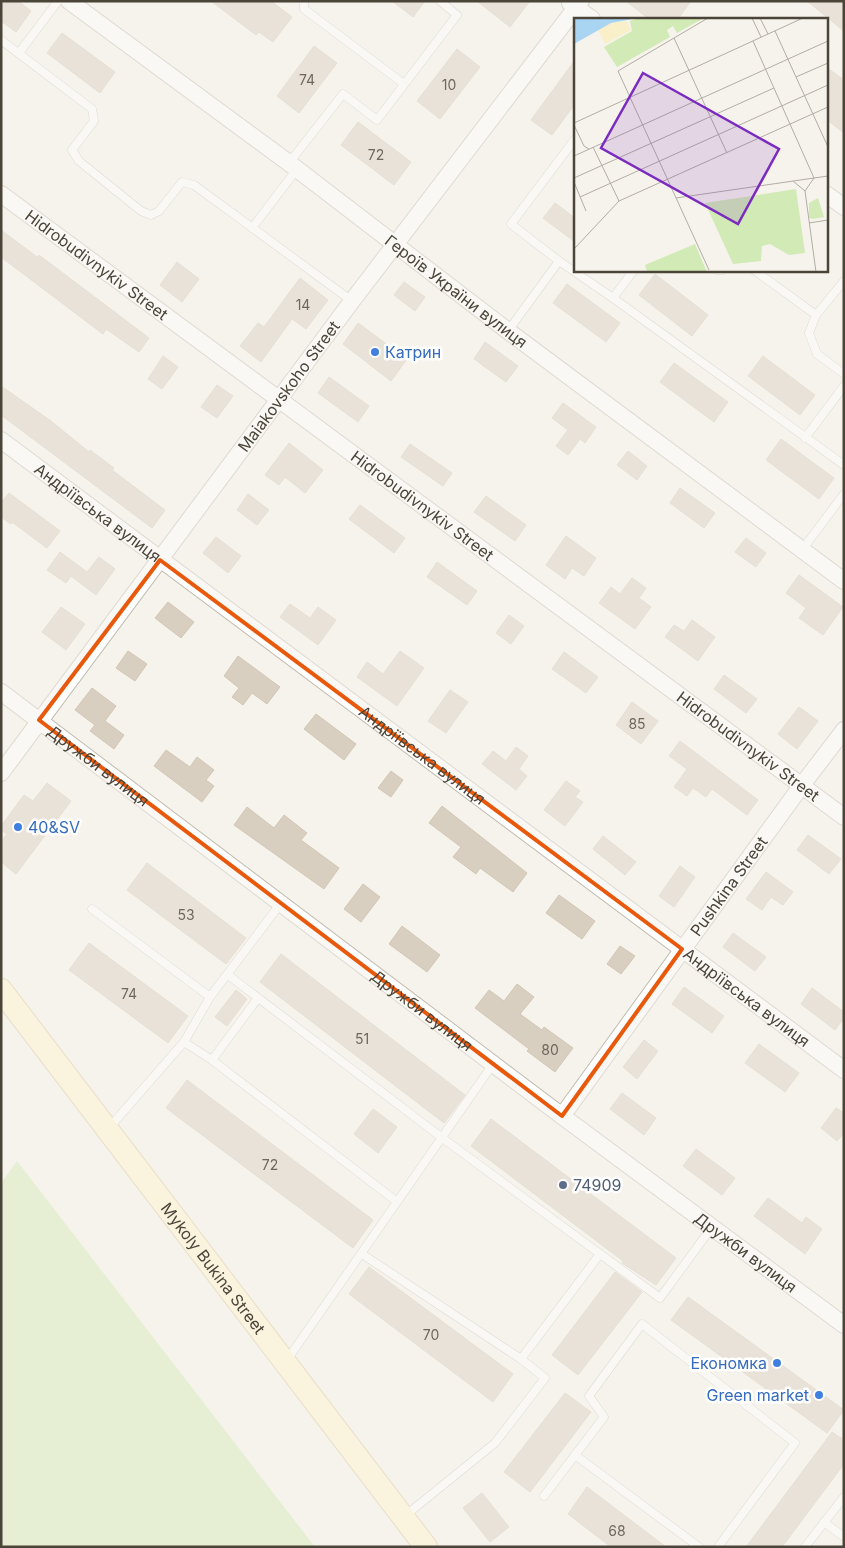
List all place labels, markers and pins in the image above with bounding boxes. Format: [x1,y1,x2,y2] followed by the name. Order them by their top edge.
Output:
[385,342,441,362] place label: Катрин
[369,346,381,358] marker: Катрин
[28,817,80,837] place label: 40&SV
[12,821,24,833] marker: 40&SV
[573,1175,621,1195] place label: 74909
[557,1179,569,1191] marker: 74909
[690,1353,767,1373] place label: Економка
[771,1357,783,1369] marker: Економка
[706,1385,809,1405] place label: Green market
[813,1389,825,1401] marker: Green market

